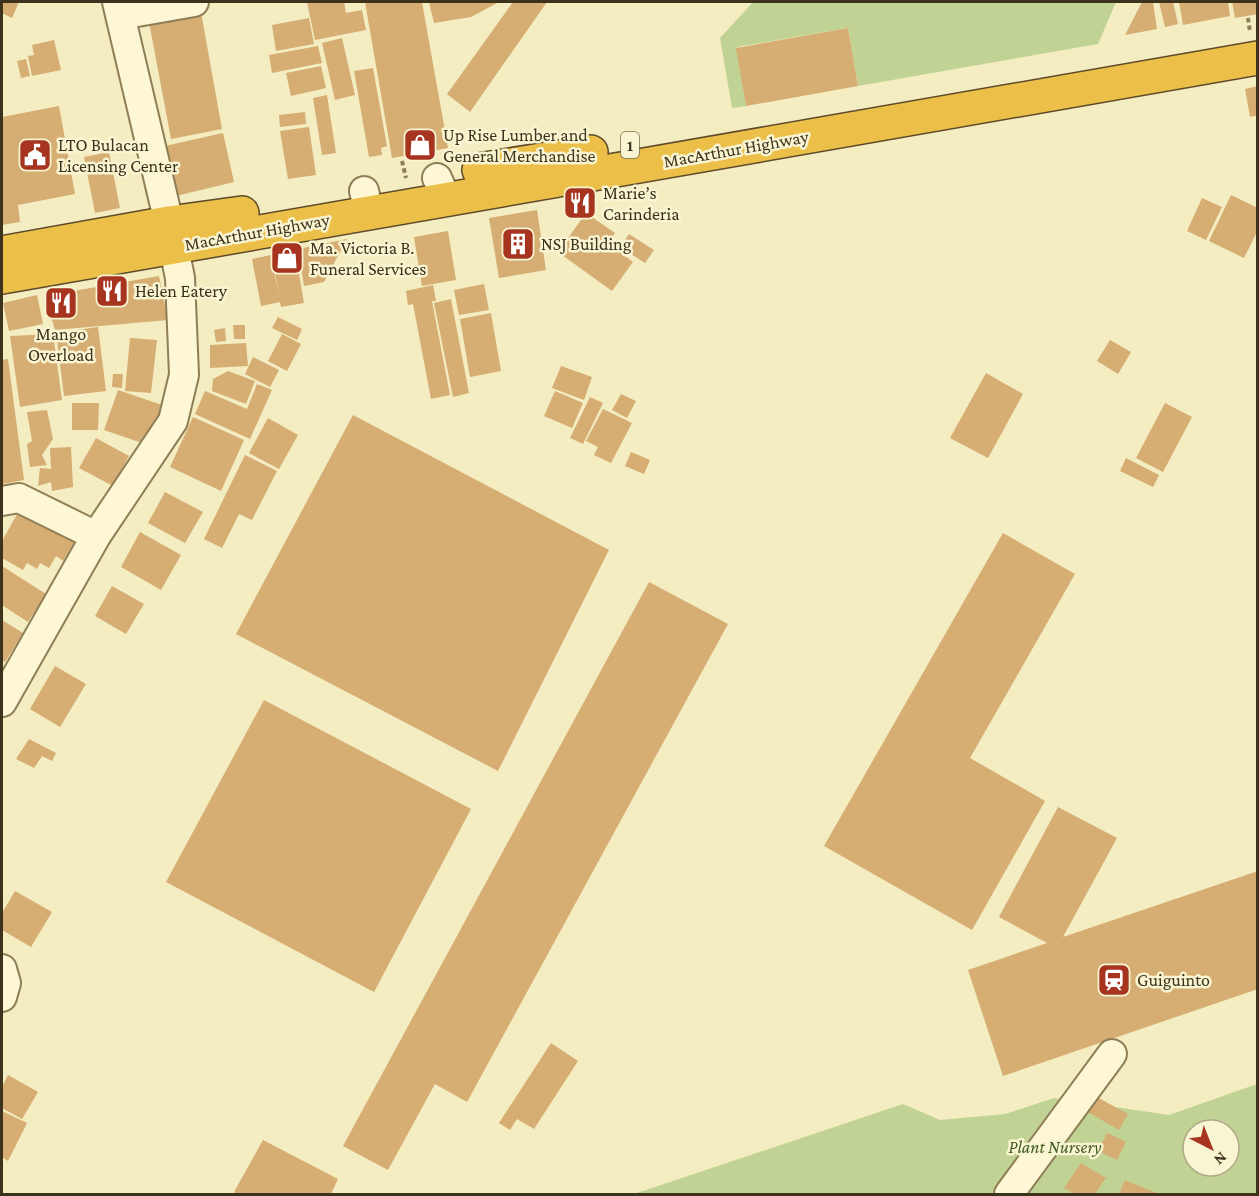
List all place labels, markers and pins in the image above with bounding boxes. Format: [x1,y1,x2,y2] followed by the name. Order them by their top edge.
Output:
[443,125,596,166] place label: Up Rise Lumber and General Merchandise
[402,127,438,163] shop icon: Up Rise Lumber and General Merchandise
[58,135,179,176] place label: LTO Bulacan Licensing Center
[17,137,53,173] public building icon: LTO Bulacan Licensing Center
[603,183,679,224] place label: Marie’s Carinderia
[562,185,598,221] restaurant icon: Marie’s Carinderia
[500,226,536,262] building icon: NSJ Building
[541,234,632,254] place label: NSJ Building
[310,238,426,279] place label: Ma. Victoria B. Funeral Services
[269,240,305,276] shop icon: Ma. Victoria B. Funeral Services
[94,273,130,309] restaurant icon: Helen Eatery
[135,281,228,301] place label: Helen Eatery
[43,285,79,321] restaurant icon: Mango Overload
[28,324,94,365] place label: Mango Overload
[1096,962,1132,998] station icon: Guiguinto
[1137,970,1210,990] place label: Guiguinto

